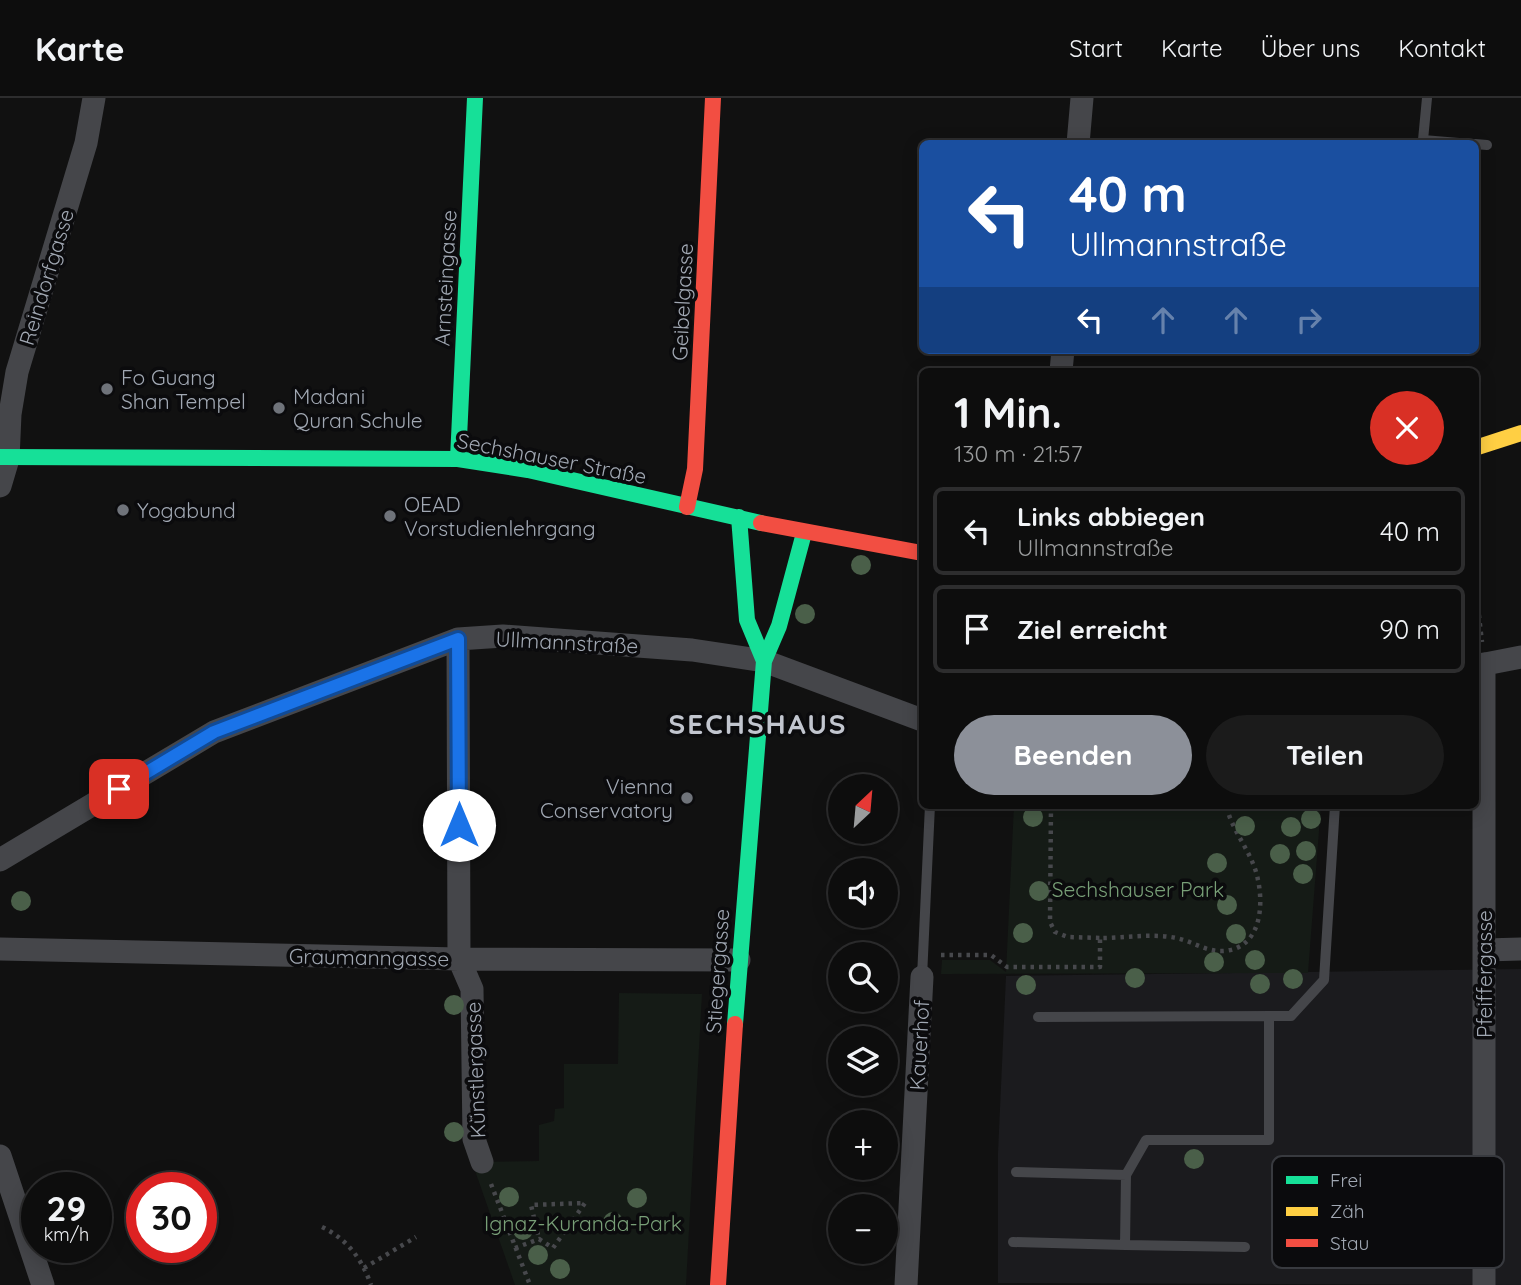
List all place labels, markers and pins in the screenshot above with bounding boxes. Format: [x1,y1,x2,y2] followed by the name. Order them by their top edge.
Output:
[121,364,246,414] place label: Fo Guang Shan Tempel
[99,381,115,397] marker: Fo Guang Shan Tempel
[293,383,423,433] place label: Madani Quran Schule
[271,400,287,416] marker: Madani Quran Schule
[404,491,596,541] place label: OEAD Vorstudienlehrgang
[137,497,236,523] place label: Yogabund
[115,502,131,518] marker: Yogabund
[382,508,398,524] marker: OEAD Vorstudienlehrgang
[89,759,149,819] pin
[540,773,673,823] place label: Vienna Conservatory
[679,790,695,806] marker: Vienna Conservatory

